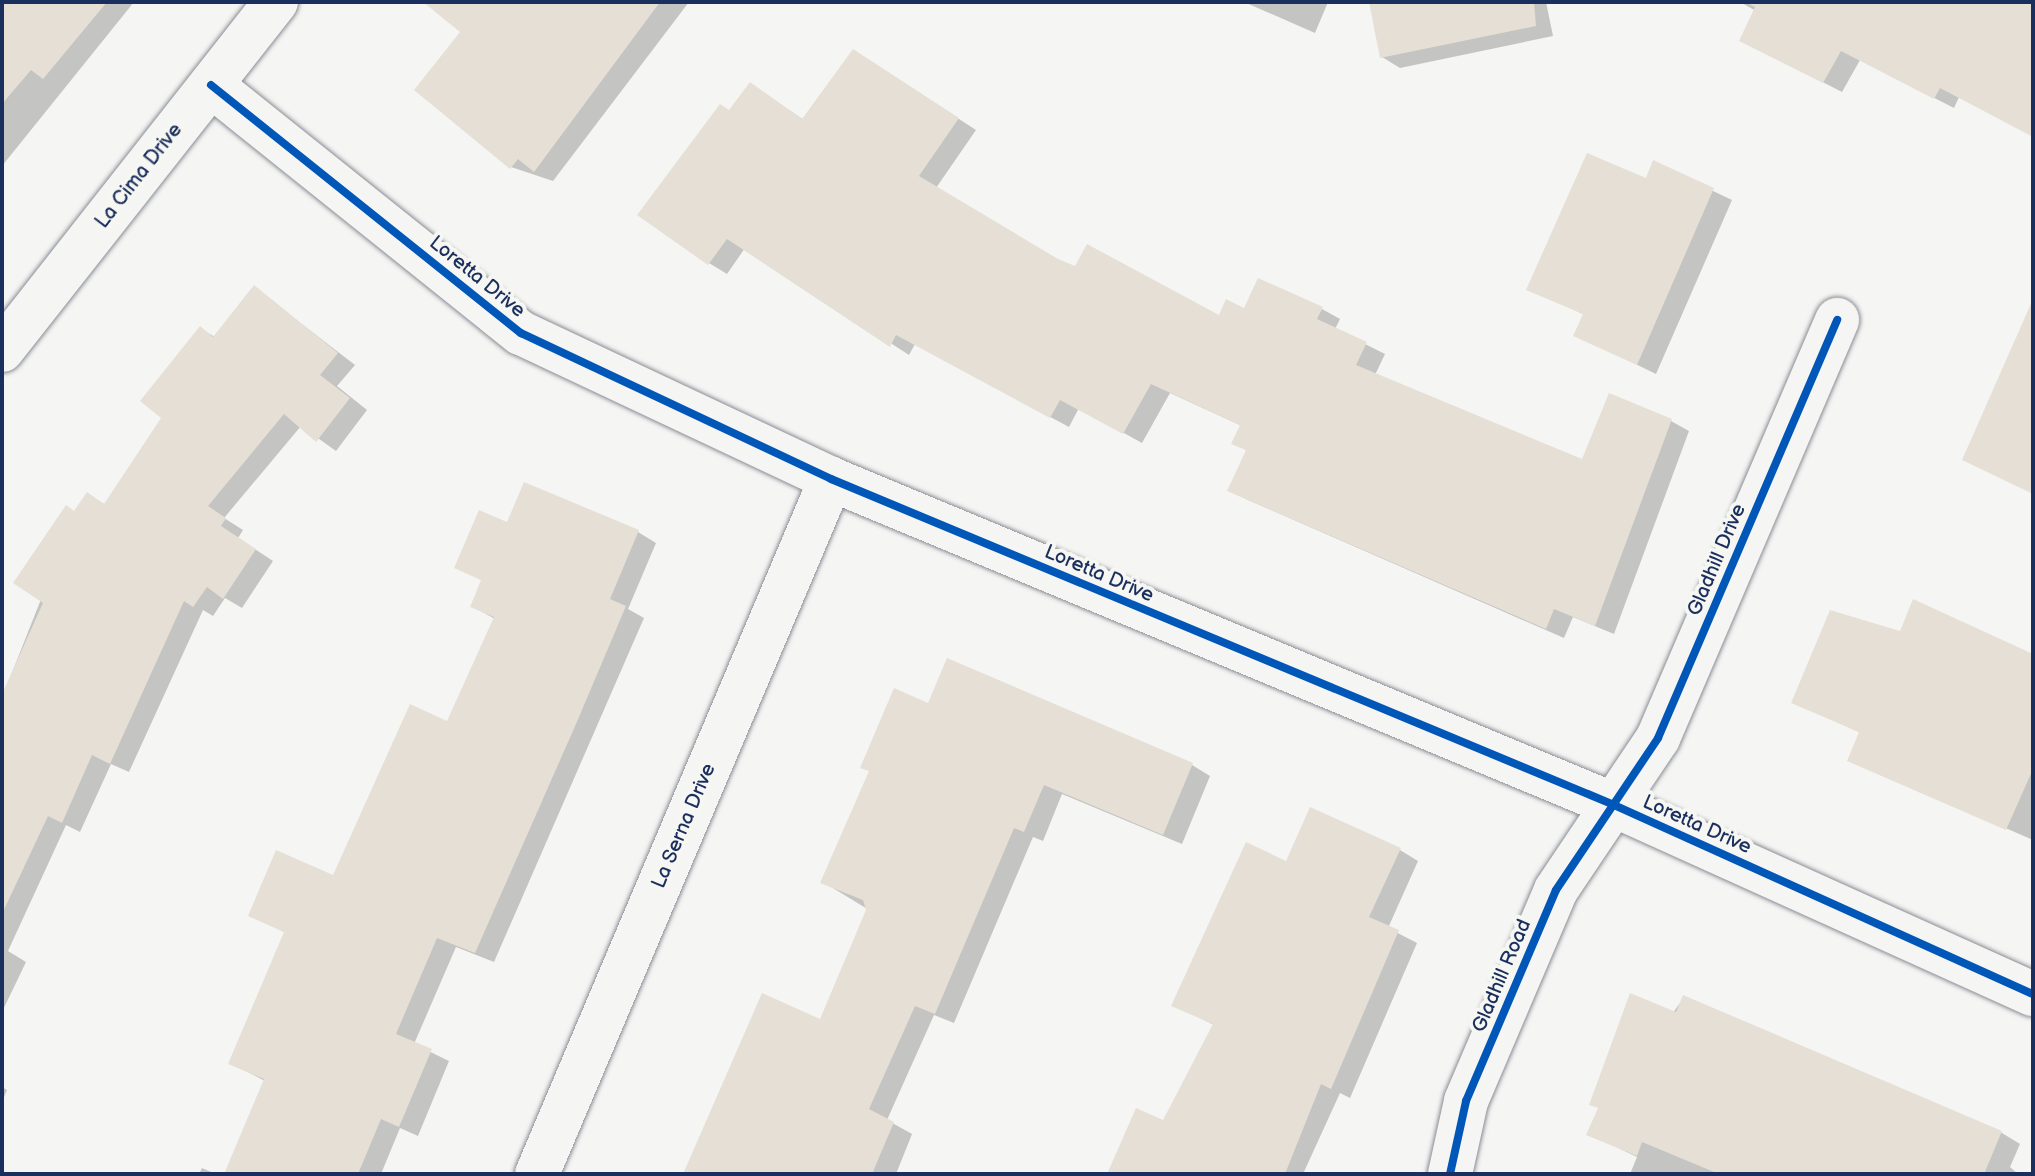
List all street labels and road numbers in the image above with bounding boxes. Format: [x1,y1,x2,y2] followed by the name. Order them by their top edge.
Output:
[91,119,187,233] street label: La Cima Drive
[424,231,530,323] street label: Loretta Drive
[1683,500,1751,620] street label: Gladhill Drive
[1041,540,1157,608] street label: Loretta Drive
[647,760,721,892] street label: La Serna Drive
[1639,790,1755,860] street label: Loretta Drive
[1467,916,1537,1036] street label: Gladhill Road

